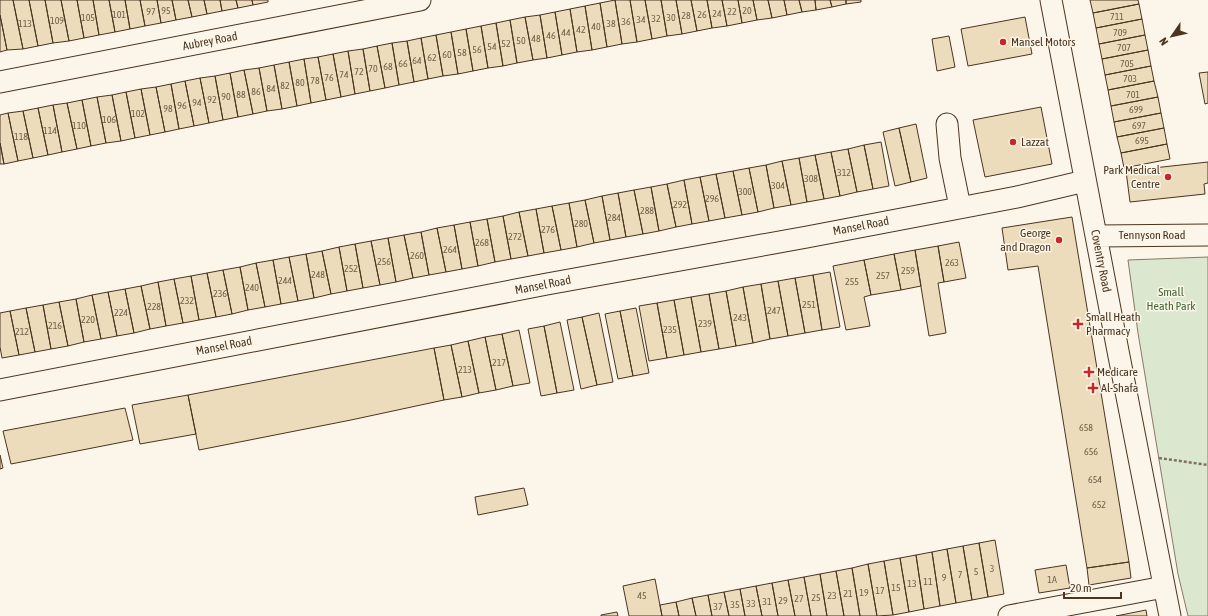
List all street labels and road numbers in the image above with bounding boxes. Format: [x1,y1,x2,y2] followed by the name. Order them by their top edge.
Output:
[181,29,239,53] street label: Aubrey Road
[832,214,890,238] street label: Mansel Road
[1088,228,1114,294] street label: Coventry Road
[1119,228,1185,242] street label: Tennyson Road
[514,273,572,297] street label: Mansel Road
[195,334,253,358] street label: Mansel Road

